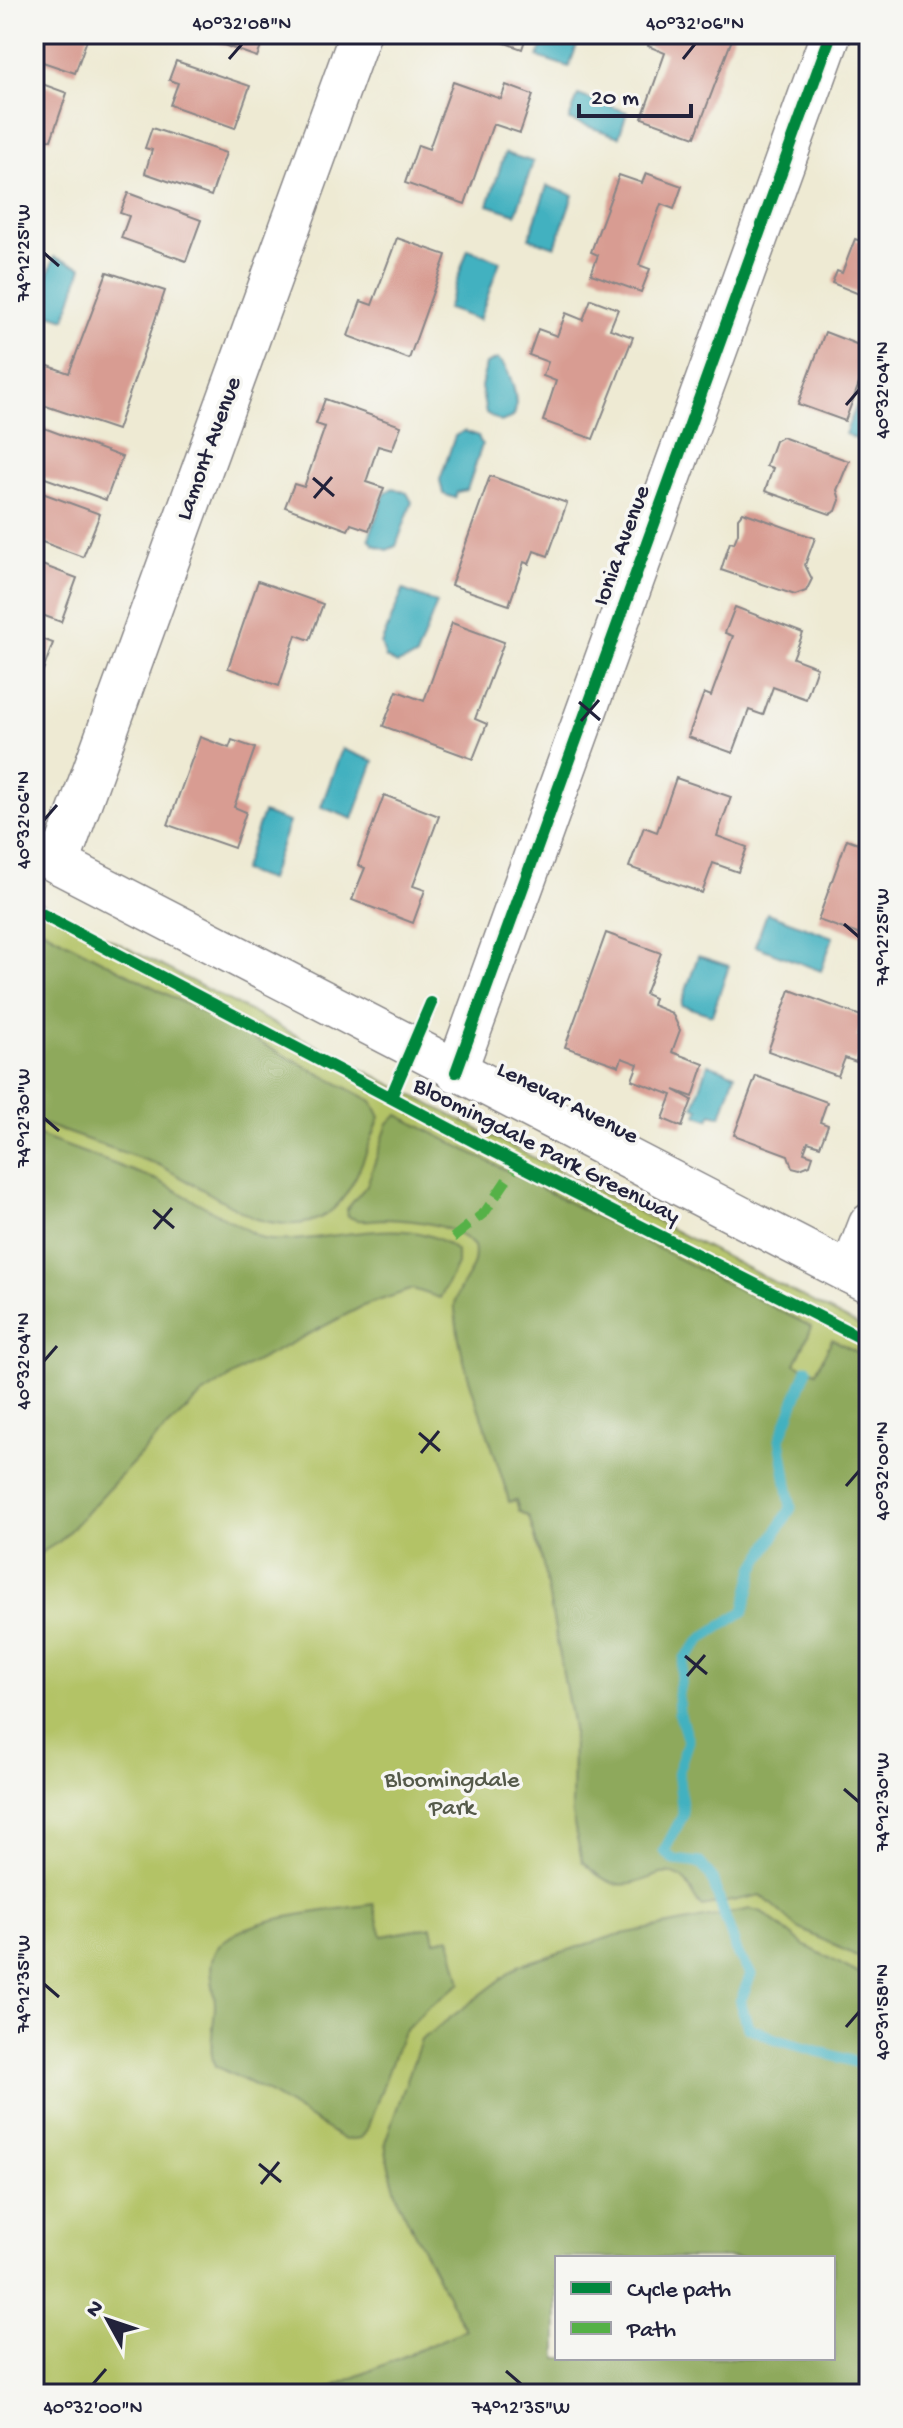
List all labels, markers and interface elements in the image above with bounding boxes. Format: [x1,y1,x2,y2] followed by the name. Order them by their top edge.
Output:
[193,14,291,37] text: 40°32'08"N
[646,14,744,37] text: 40°32'06"N
[579,68,691,118] scale bar
[591,85,639,114] text: 20 m
[14,204,37,303] text: 74°12'25"W
[873,341,896,439] text: 40°32'04"N
[171,373,250,525] street label: Lamont Avenue
[588,481,658,610] street label: Ionia Avenue
[14,771,37,869] text: 40°32'06"N
[873,888,896,987] text: 74°12'25"W
[491,1056,643,1152] street label: Lenevar Avenue
[14,1069,37,1168] text: 74°12'30"W
[407,1072,684,1232] street label: Bloomingdale Park Greenway
[14,1312,37,1410] text: 40°32'04"N
[873,1421,896,1521] text: 40°32'00"N
[873,1753,896,1852] text: 74°12'30"W
[384,1767,520,1824] park label: Bloomingdale Park
[14,1935,37,2034] text: 74°12'35"W
[873,1964,896,2060] text: 40°31'58"N
[555,2256,835,2360] legend
[627,2277,731,2306] text: Cycle path
[68,2280,148,2360] north arrow
[81,2296,110,2324] text: N
[626,2317,676,2346] text: Path
[43,2398,143,2421] text: 40°32'00"N
[471,2398,570,2421] text: 74°12'35"W

